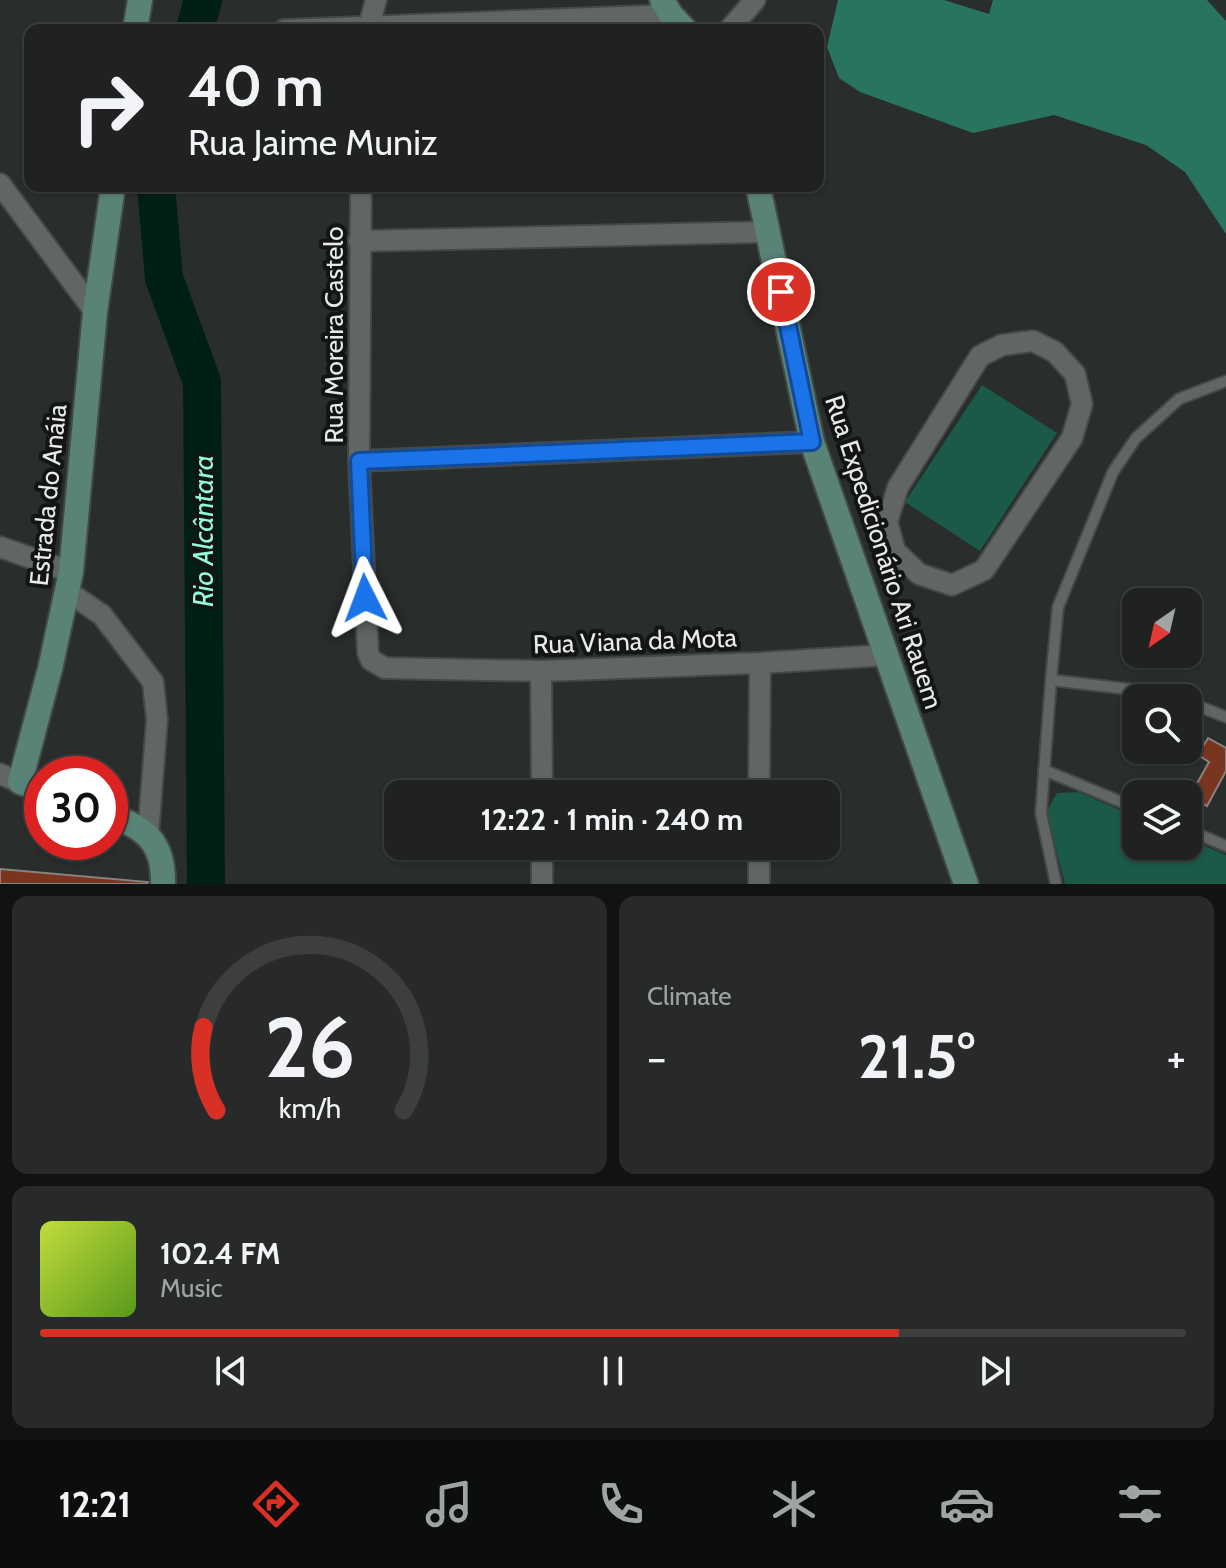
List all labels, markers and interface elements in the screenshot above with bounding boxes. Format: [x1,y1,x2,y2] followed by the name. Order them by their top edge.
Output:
[188,52,324,120] text: 40 m
[56,56,160,160] icon: right
[188,120,438,164] text: Rua Jaime Muniz
[318,226,350,444] street label: Rua Moreira Castelo
[747,258,815,326] pin
[759,270,803,314] icon: arrive
[818,391,950,713] street label: Rua Expedicionário Ari Rauem
[23,402,74,588] street label: Estrada do Anáia
[186,455,220,607] water label: Rio Alcântara
[323,556,407,640] position arrow
[1122,588,1202,668] north arrow
[1122,588,1202,860] map controls
[532,621,738,661] street label: Rua Viana da Mota
[1122,684,1202,764] button: search
[24,756,128,860] speed limit sign: 30
[1122,780,1202,860] button: layers
[481,801,743,838] text: 12:22 · 1 min · 240 m
[647,980,732,1012] text: Climate
[264,997,355,1098] text: 26
[858,1020,975,1093] text: 21.5°
[647,1031,666,1084] text: −
[1167,1031,1186,1084] text: +
[278,1090,341,1125] text: km/h
[160,1235,280,1272] text: 102.4 FM
[160,1272,223,1304] text: Music
[209,1349,253,1393] icon: previous
[591,1349,635,1393] icon: pause
[973,1349,1017,1393] icon: next
[248,1476,304,1532] icon: directions
[421,1476,477,1532] icon: music
[593,1476,649,1532] icon: phone
[766,1476,822,1532] icon: climate
[939,1476,995,1532] icon: car
[1112,1476,1168,1532] icon: filters
[58,1482,131,1526] text: 12:21

